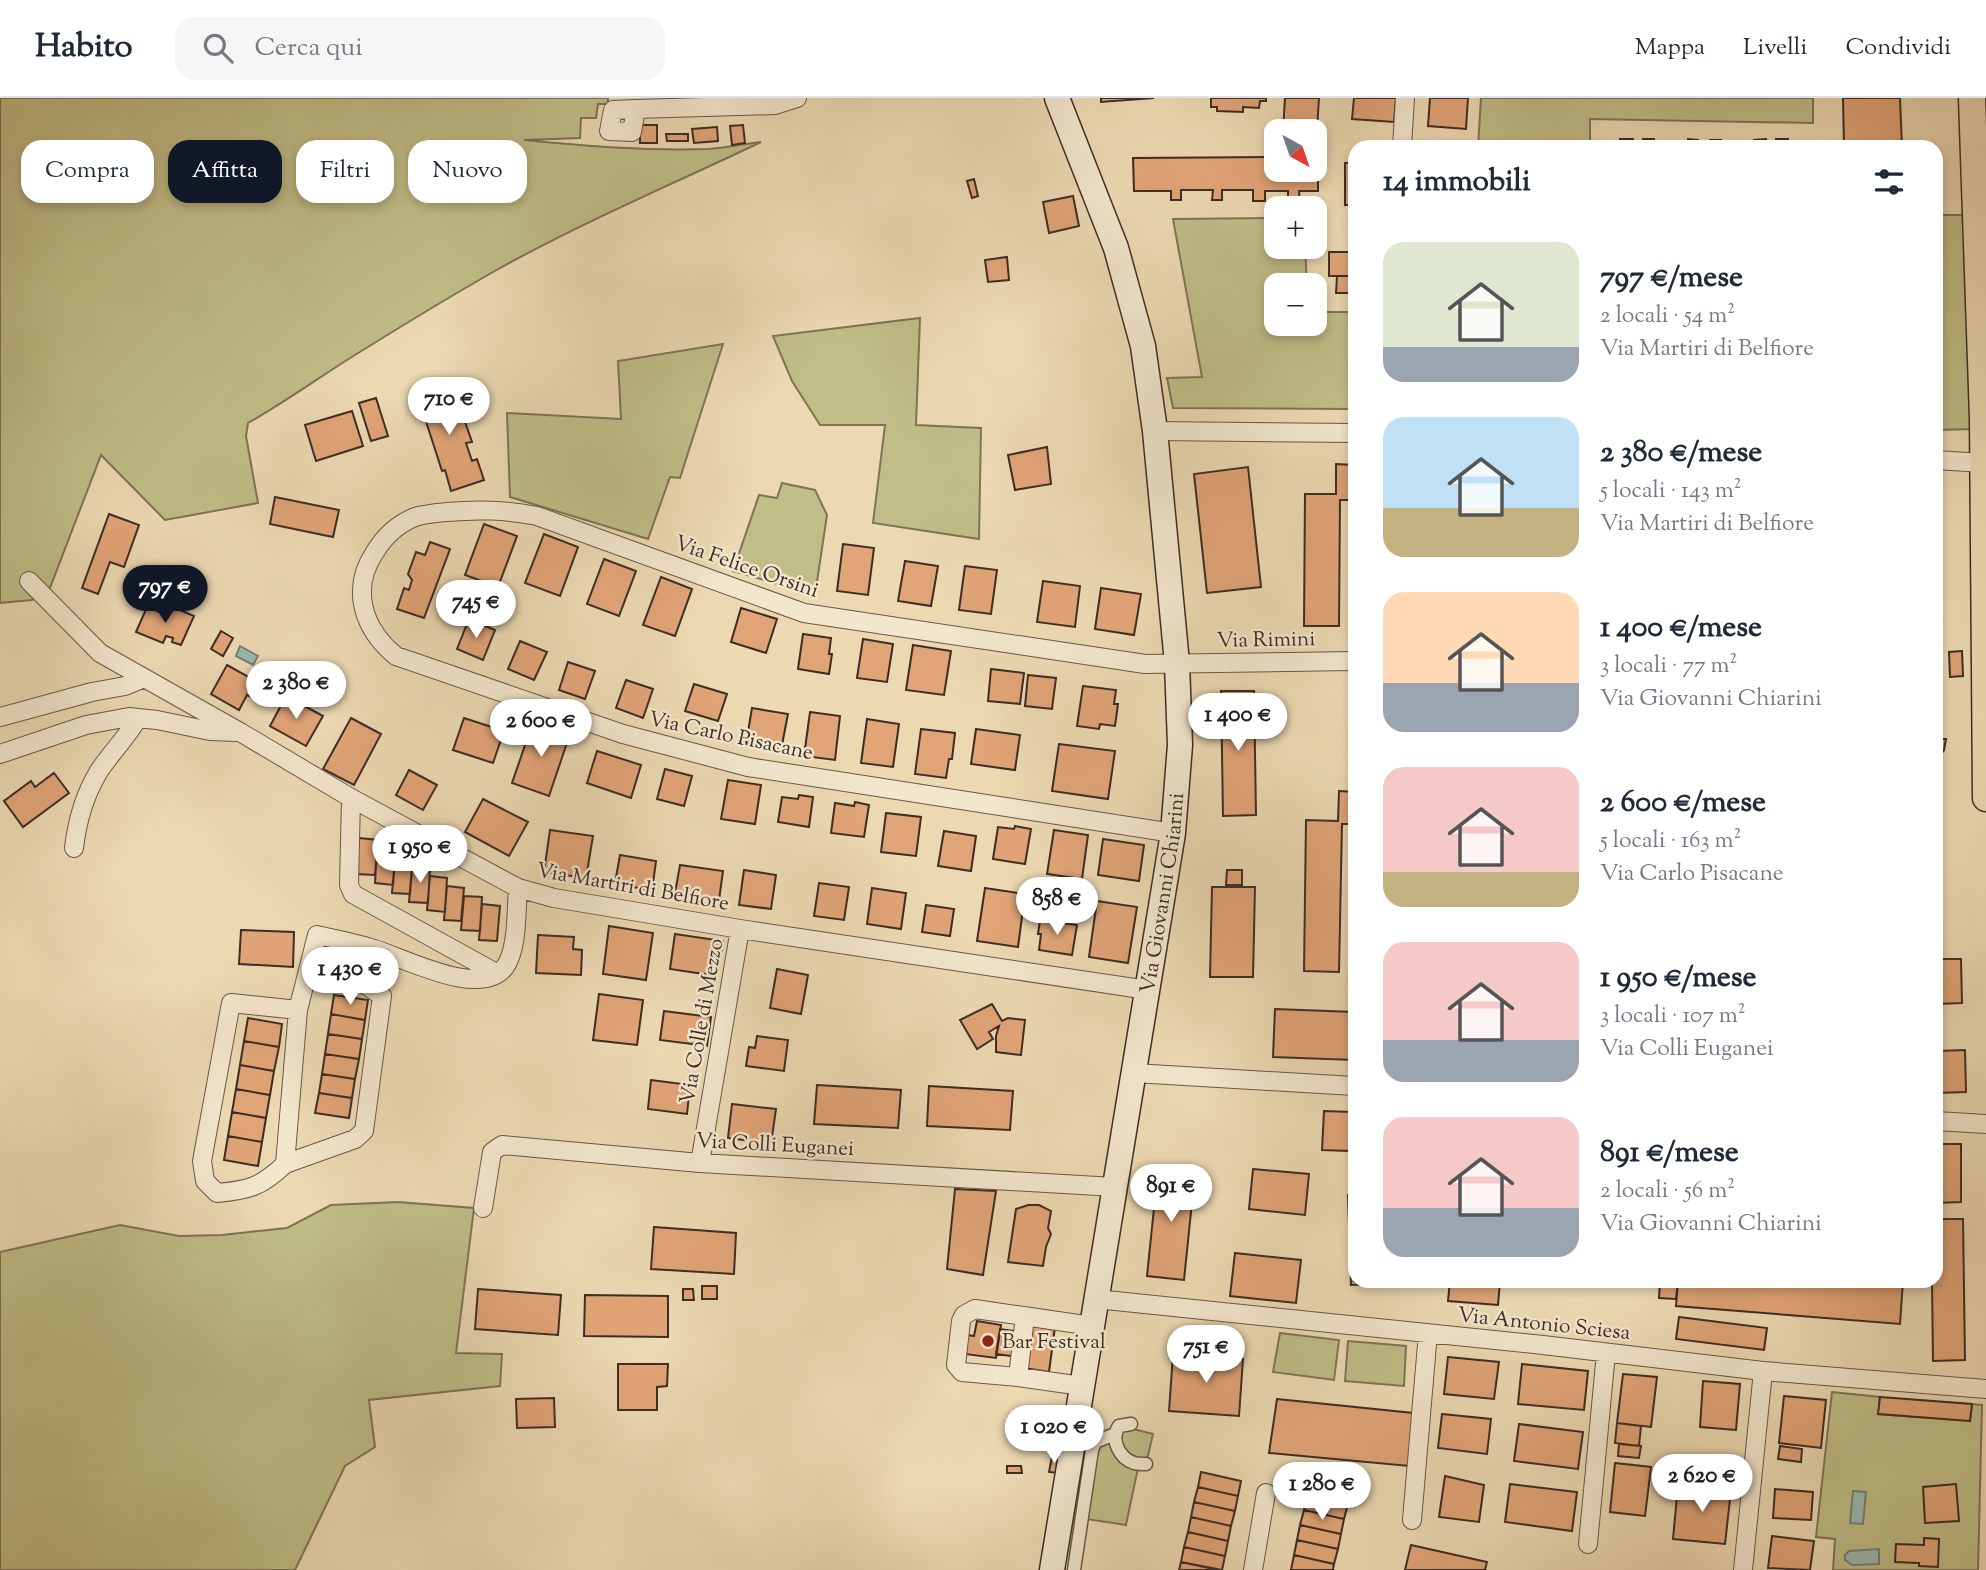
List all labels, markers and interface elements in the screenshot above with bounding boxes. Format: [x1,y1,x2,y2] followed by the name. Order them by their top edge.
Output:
[175,17,665,80] search box
[35,24,133,72] text: Habito
[199,29,237,67] icon: search
[255,30,363,67] text: Cerca qui
[1635,31,1705,65] text: Mappa
[1743,31,1807,65] text: Livelli
[1845,31,1951,65] text: Condividi
[1264,119,1326,182] north arrow
[1264,119,1327,336] map controls
[21,140,154,203] chip: Compra
[168,140,282,203] chip: Affitta
[296,140,394,203] chip: Filtri
[408,140,527,203] chip: Nuovo
[1383,161,1530,204] text: 14 immobili
[1870,163,1908,201] icon: filters
[1264,196,1327,259] button: +
[1600,257,1743,300] text: 797 €/mese
[1439,270,1523,354] icon: home
[1264,273,1327,336] button: −
[1600,300,1735,333] text: 2 locali · 54 m²
[1600,333,1814,366] text: Via Martiri di Belfiore
[400,378,498,437] pin: 710 €
[424,383,474,416] text: 710 €
[1600,432,1762,475] text: 2 380 €/mese
[1439,445,1523,529] icon: home
[1600,475,1741,508] text: 5 locali · 143 m²
[1600,508,1814,541] text: Via Martiri di Belfiore
[670,529,822,607] street label: Via Felice Orsini
[116,566,214,625] pin: 797 €
[139,571,191,604] text: 797 €
[427,580,525,640] pin: 745 €
[452,586,500,619] text: 745 €
[1600,607,1762,650] text: 1 400 €/mese
[1439,620,1523,704] icon: home
[1216,625,1316,657] street label: Via Rimini
[1600,650,1737,683] text: 3 locali · 77 m²
[231,662,361,721] pin: 2 380 €
[262,667,330,700] text: 2 380 €
[1600,683,1822,716] text: Via Giovanni Chiarini
[1173,694,1303,753] pin: 1 400 €
[1204,699,1272,732] text: 1 400 €
[476,700,606,759] pin: 2 600 €
[506,705,576,738] text: 2 600 €
[646,705,816,769] street label: Via Carlo Pisacane
[1600,782,1766,825] text: 2 600 €/mese
[1134,792,1193,996] street label: Via Giovanni Chiarini
[1439,795,1523,879] icon: home
[1600,825,1741,858] text: 5 locali · 163 m²
[355,826,485,885] pin: 1 950 €
[388,831,452,864] text: 1 950 €
[534,856,731,920] street label: Via Martiri di Belfiore
[1600,858,1784,891] text: Via Carlo Pisacane
[1008,878,1106,937] pin: 858 €
[1032,883,1082,916] text: 858 €
[674,936,732,1107] street label: Via Colle di Mezzo
[285,948,415,1007] pin: 1 430 €
[318,953,382,986] text: 1 430 €
[1600,957,1756,1000] text: 1 950 €/mese
[1439,970,1523,1054] icon: home
[1600,1000,1745,1033] text: 3 locali · 107 m²
[1600,1033,1773,1066] text: Via Colli Euganei
[695,1127,855,1165] street label: Via Colli Euganei
[1600,1132,1739,1175] text: 891 €/mese
[1439,1145,1523,1229] icon: home
[1122,1164,1220,1224] pin: 891 €
[1146,1170,1196,1203] text: 891 €
[1600,1175,1735,1208] text: 2 locali · 56 m²
[1600,1208,1822,1241] text: Via Giovanni Chiarini
[1456,1301,1632,1349] street label: Via Antonio Sciesa
[1157,1326,1255,1385] pin: 751 €
[1002,1328,1106,1358] place label: Bar Festival
[1183,1331,1229,1364] text: 751 €
[980,1333,996,1349] marker: Bar Festival
[989,1406,1119,1465] pin: 1 020 €
[1021,1411,1087,1444] text: 1 020 €
[1637,1454,1767,1514] pin: 2 620 €
[1668,1460,1736,1493] text: 2 620 €
[1257,1462,1387,1522] pin: 1 280 €
[1289,1468,1355,1501] text: 1 280 €

